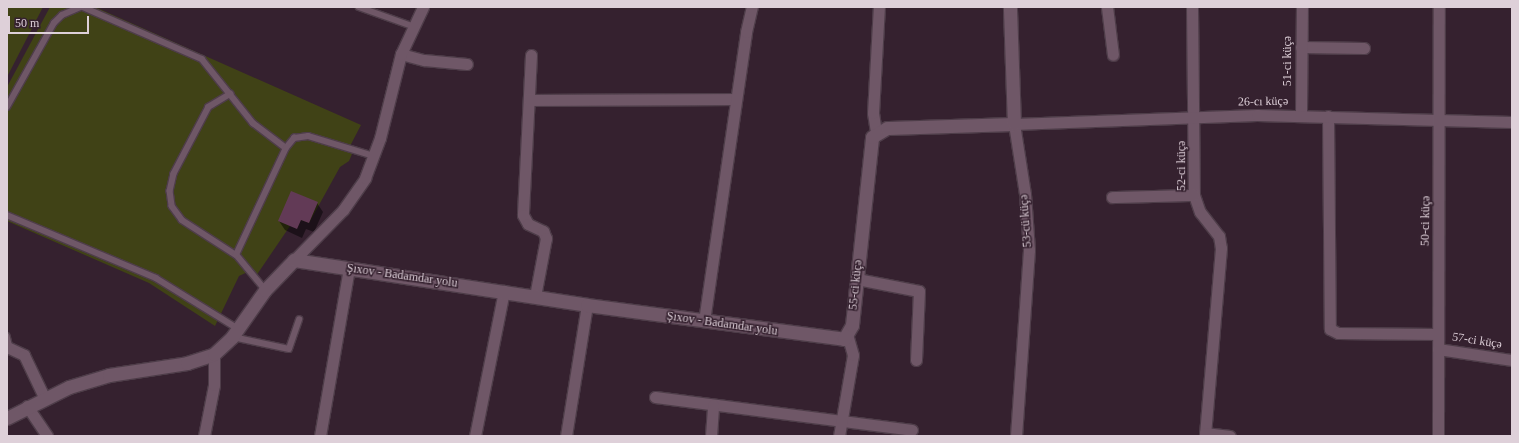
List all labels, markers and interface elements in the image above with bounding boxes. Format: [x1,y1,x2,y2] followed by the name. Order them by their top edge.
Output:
[10,8,91,34] scale bar
[15,16,39,30] text: 50 m
[1281,36,1295,86] street label: 51-ci küçə
[1238,94,1288,110] street label: 26-cı küçə
[1175,141,1189,191] street label: 52-ci küçə
[1017,194,1035,248] street label: 53-cü küçə
[1418,196,1434,246] street label: 50-ci küçə
[846,259,866,311] street label: 55-ci küçə
[346,261,458,291] street label: Şıxov - Badamdar yolu
[666,309,778,339] street label: Şıxov - Badamdar yolu
[1451,330,1503,352] street label: 57-ci küçə

